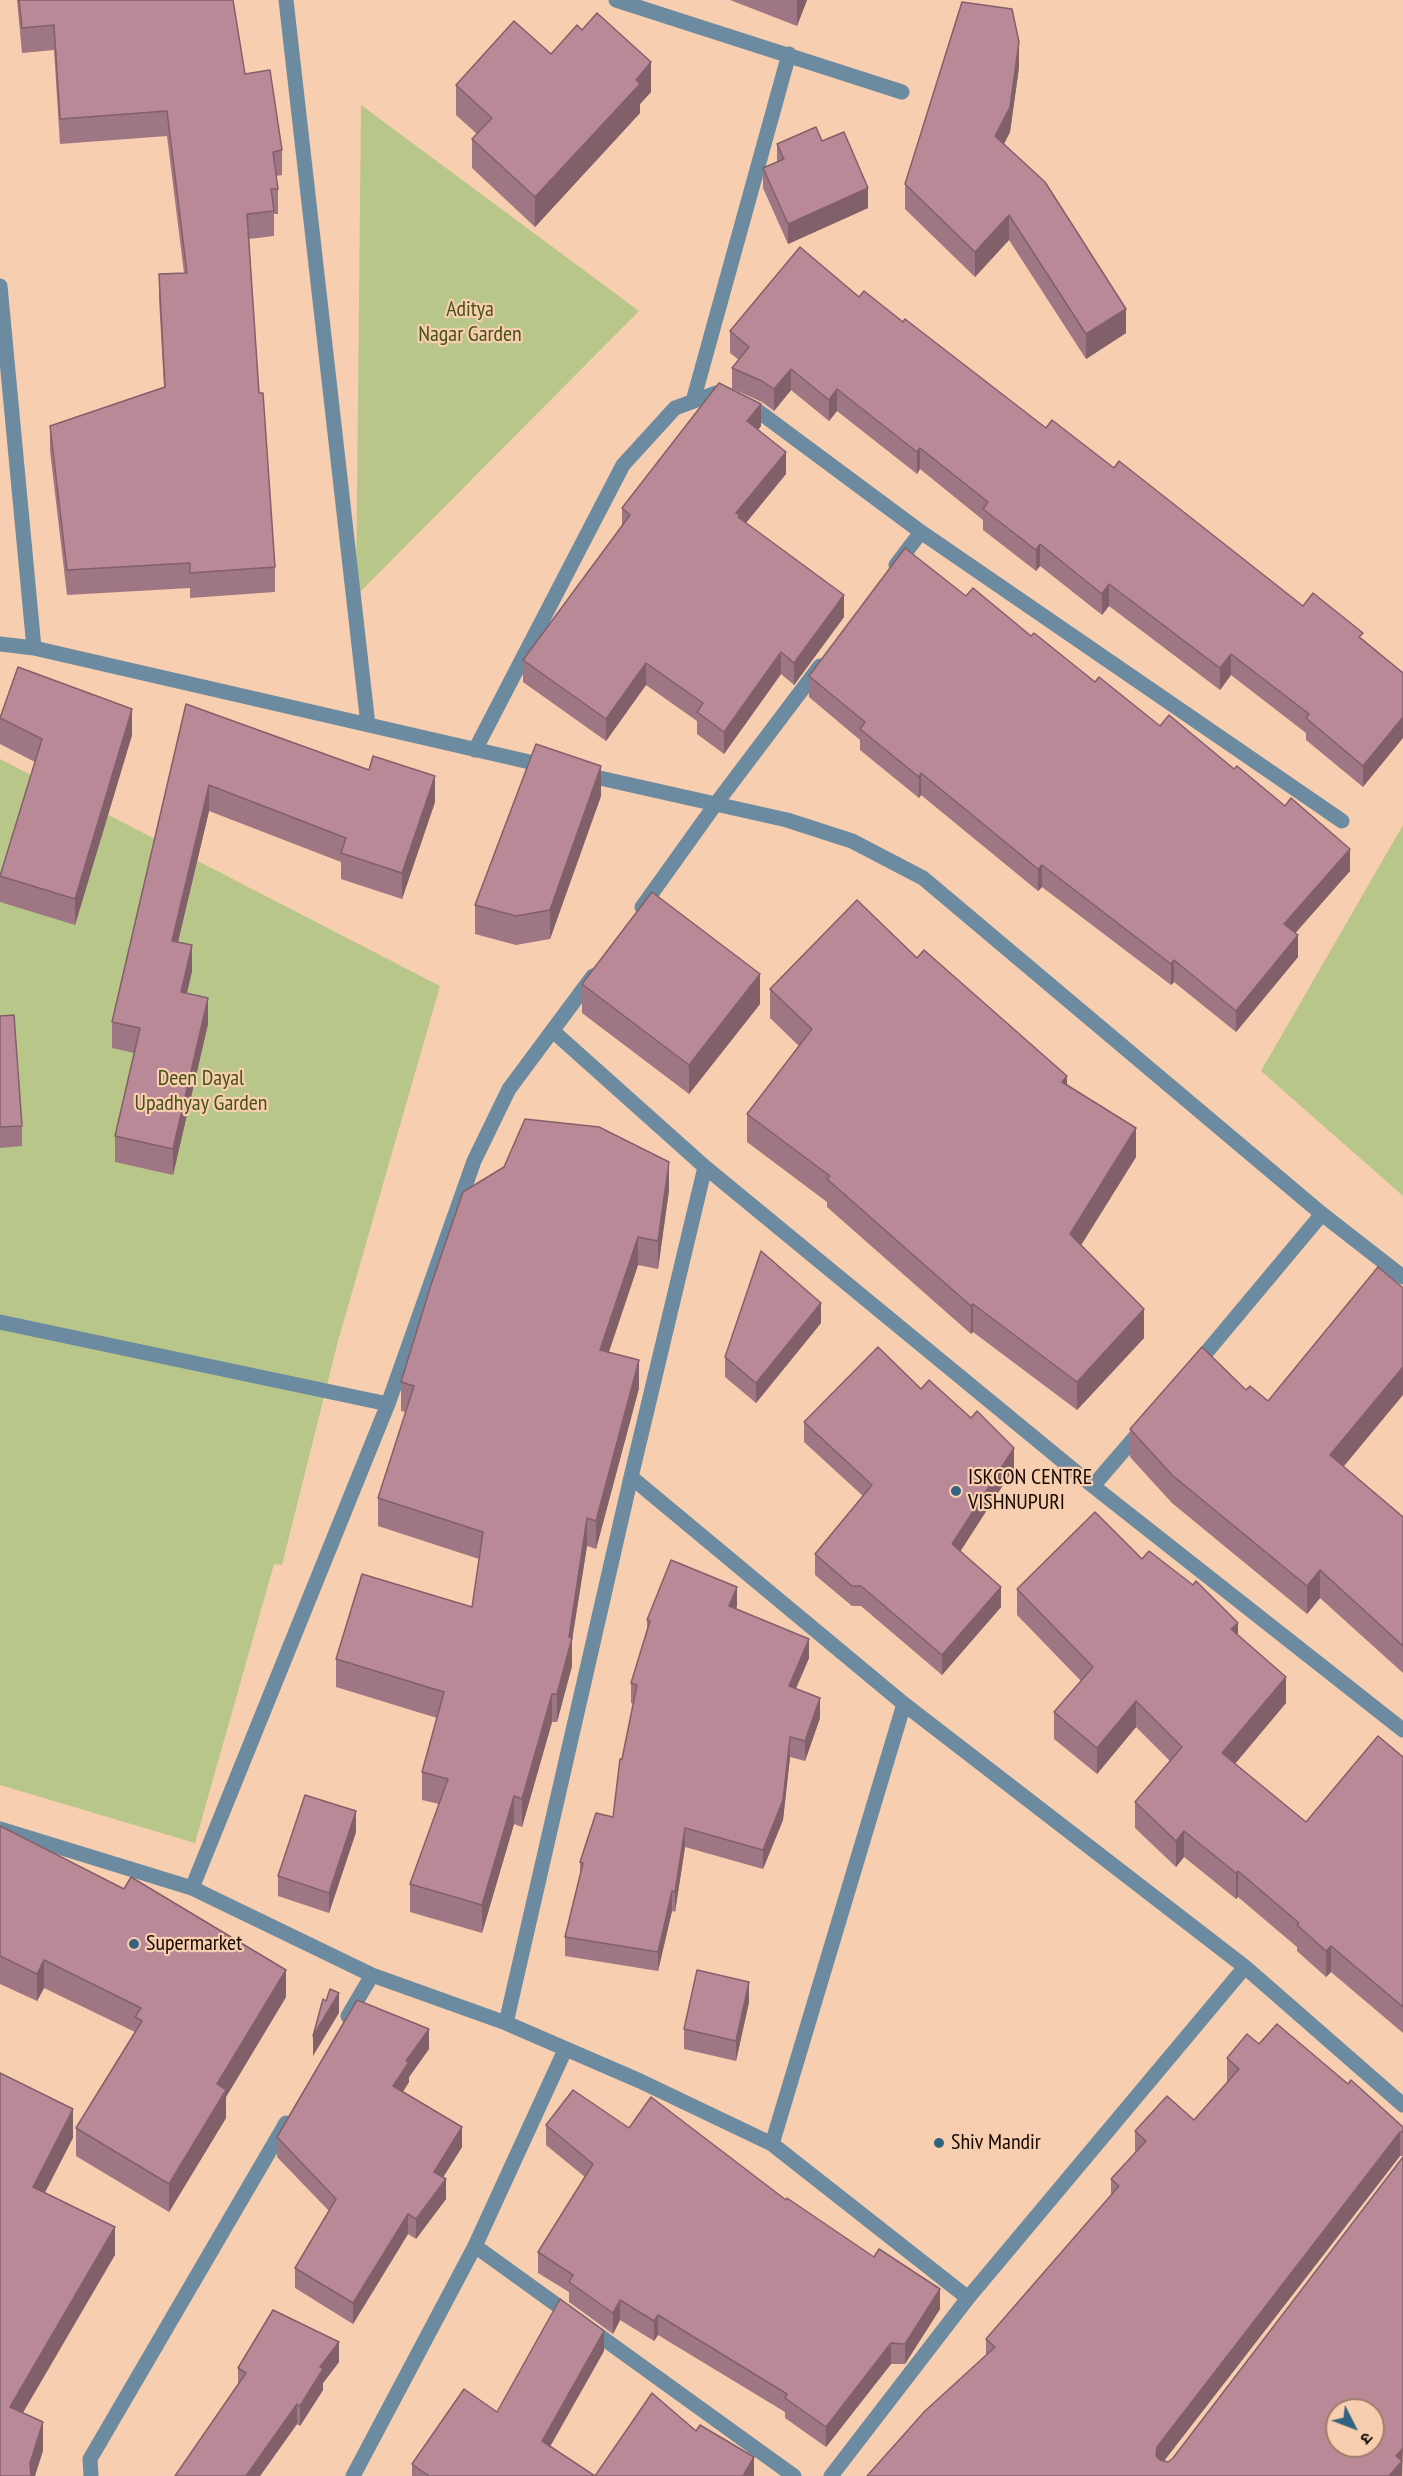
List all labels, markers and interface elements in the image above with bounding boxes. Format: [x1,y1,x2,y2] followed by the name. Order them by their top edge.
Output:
[418,297,522,348] park label: Aditya Nagar Garden
[135,1066,267,1118] park label: Deen Dayal Upadhyay Garden
[968,1465,1092,1516] place label: ISKCON CENTRE VISHNUPURI
[949,1484,963,1498] marker: ISKCON CENTRE VISHNUPURI
[146,1931,242,1957] place label: Supermarket
[127,1937,141,1951] marker: Supermarket
[951,2130,1041,2156] place label: Shiv Mandir
[932,2136,946,2150] marker: Shiv Mandir
[1325,2398,1385,2458] north arrow
[1356,2429,1377,2449] text: उ

